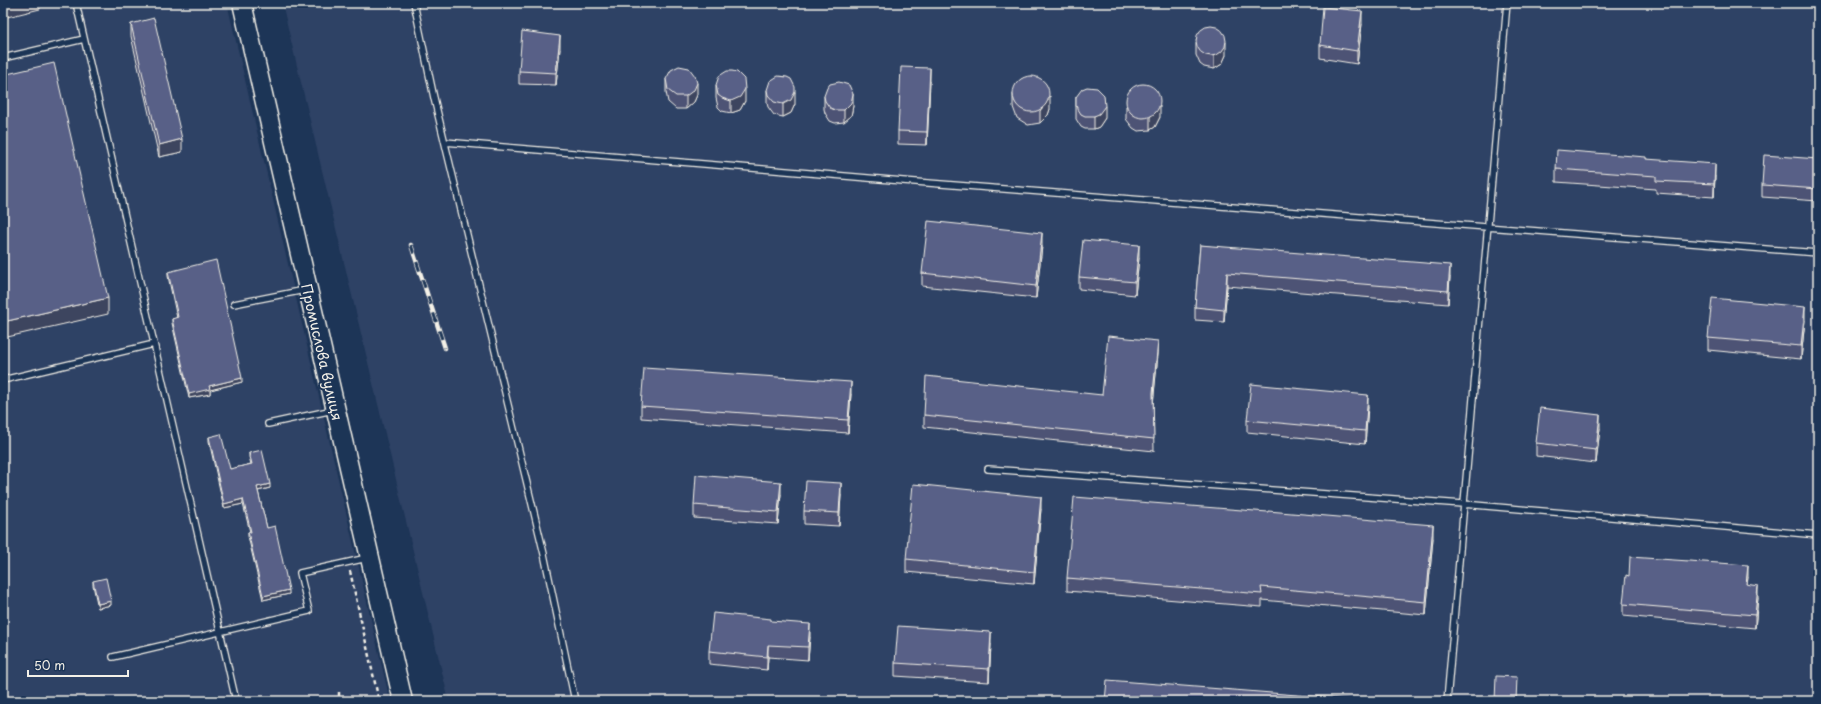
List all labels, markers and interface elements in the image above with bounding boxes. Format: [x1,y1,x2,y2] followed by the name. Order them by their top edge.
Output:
[296,282,348,422] street label: Промислова вулиця
[28,652,128,678] scale bar
[34,656,65,674] text: 50 m

